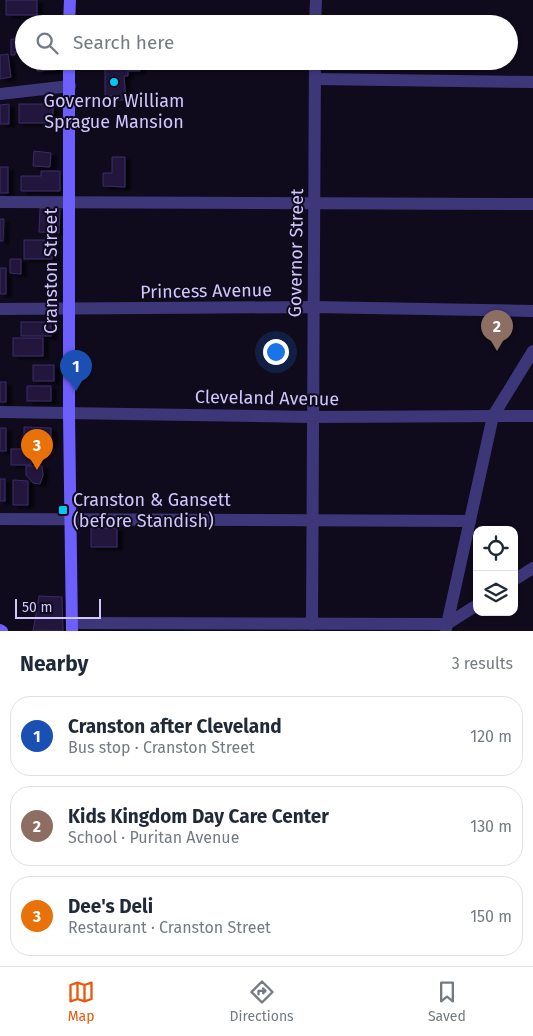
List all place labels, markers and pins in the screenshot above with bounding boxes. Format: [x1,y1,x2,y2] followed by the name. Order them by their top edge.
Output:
[108,76,120,88] marker: Governor William Sprague Mansion
[44,90,184,133] place label: Governor William Sprague Mansion
[481,310,513,351] pin: 2
[60,350,92,391] pin: 1
[21,429,53,470] pin: 3
[73,489,231,532] place label: Cranston & Gansett (before Standish)
[57,504,69,516] marker: Cranston & Gansett (before Standish)

